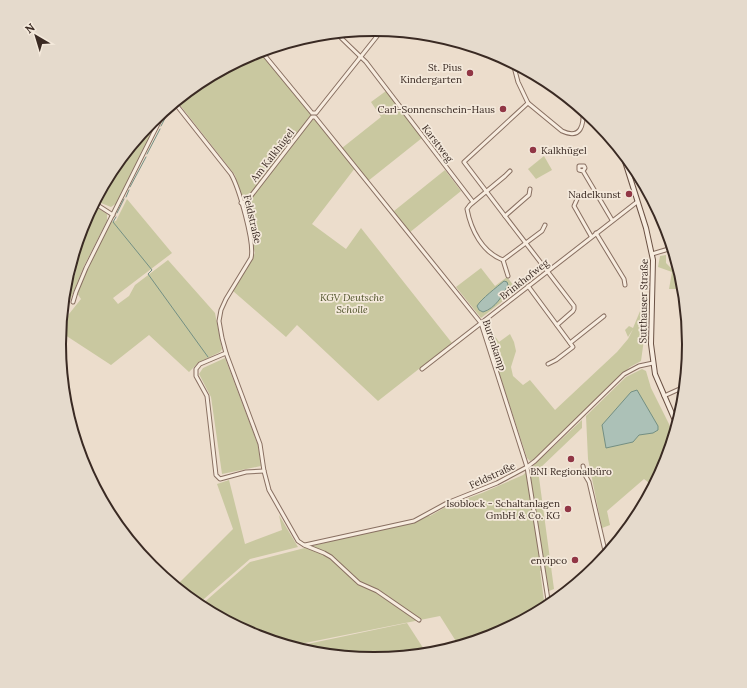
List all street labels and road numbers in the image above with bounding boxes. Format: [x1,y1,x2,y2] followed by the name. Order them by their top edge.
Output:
[419,122,456,165] street label: Karstweg
[247,126,297,185] street label: Am Kalkhügel
[241,193,265,245] street label: Feldstraße
[497,256,552,303] street label: Brinkhofweg
[636,258,651,343] street label: Sutthauser Straße
[480,318,509,373] street label: Burenkamp
[467,459,518,492] street label: Feldstraße

